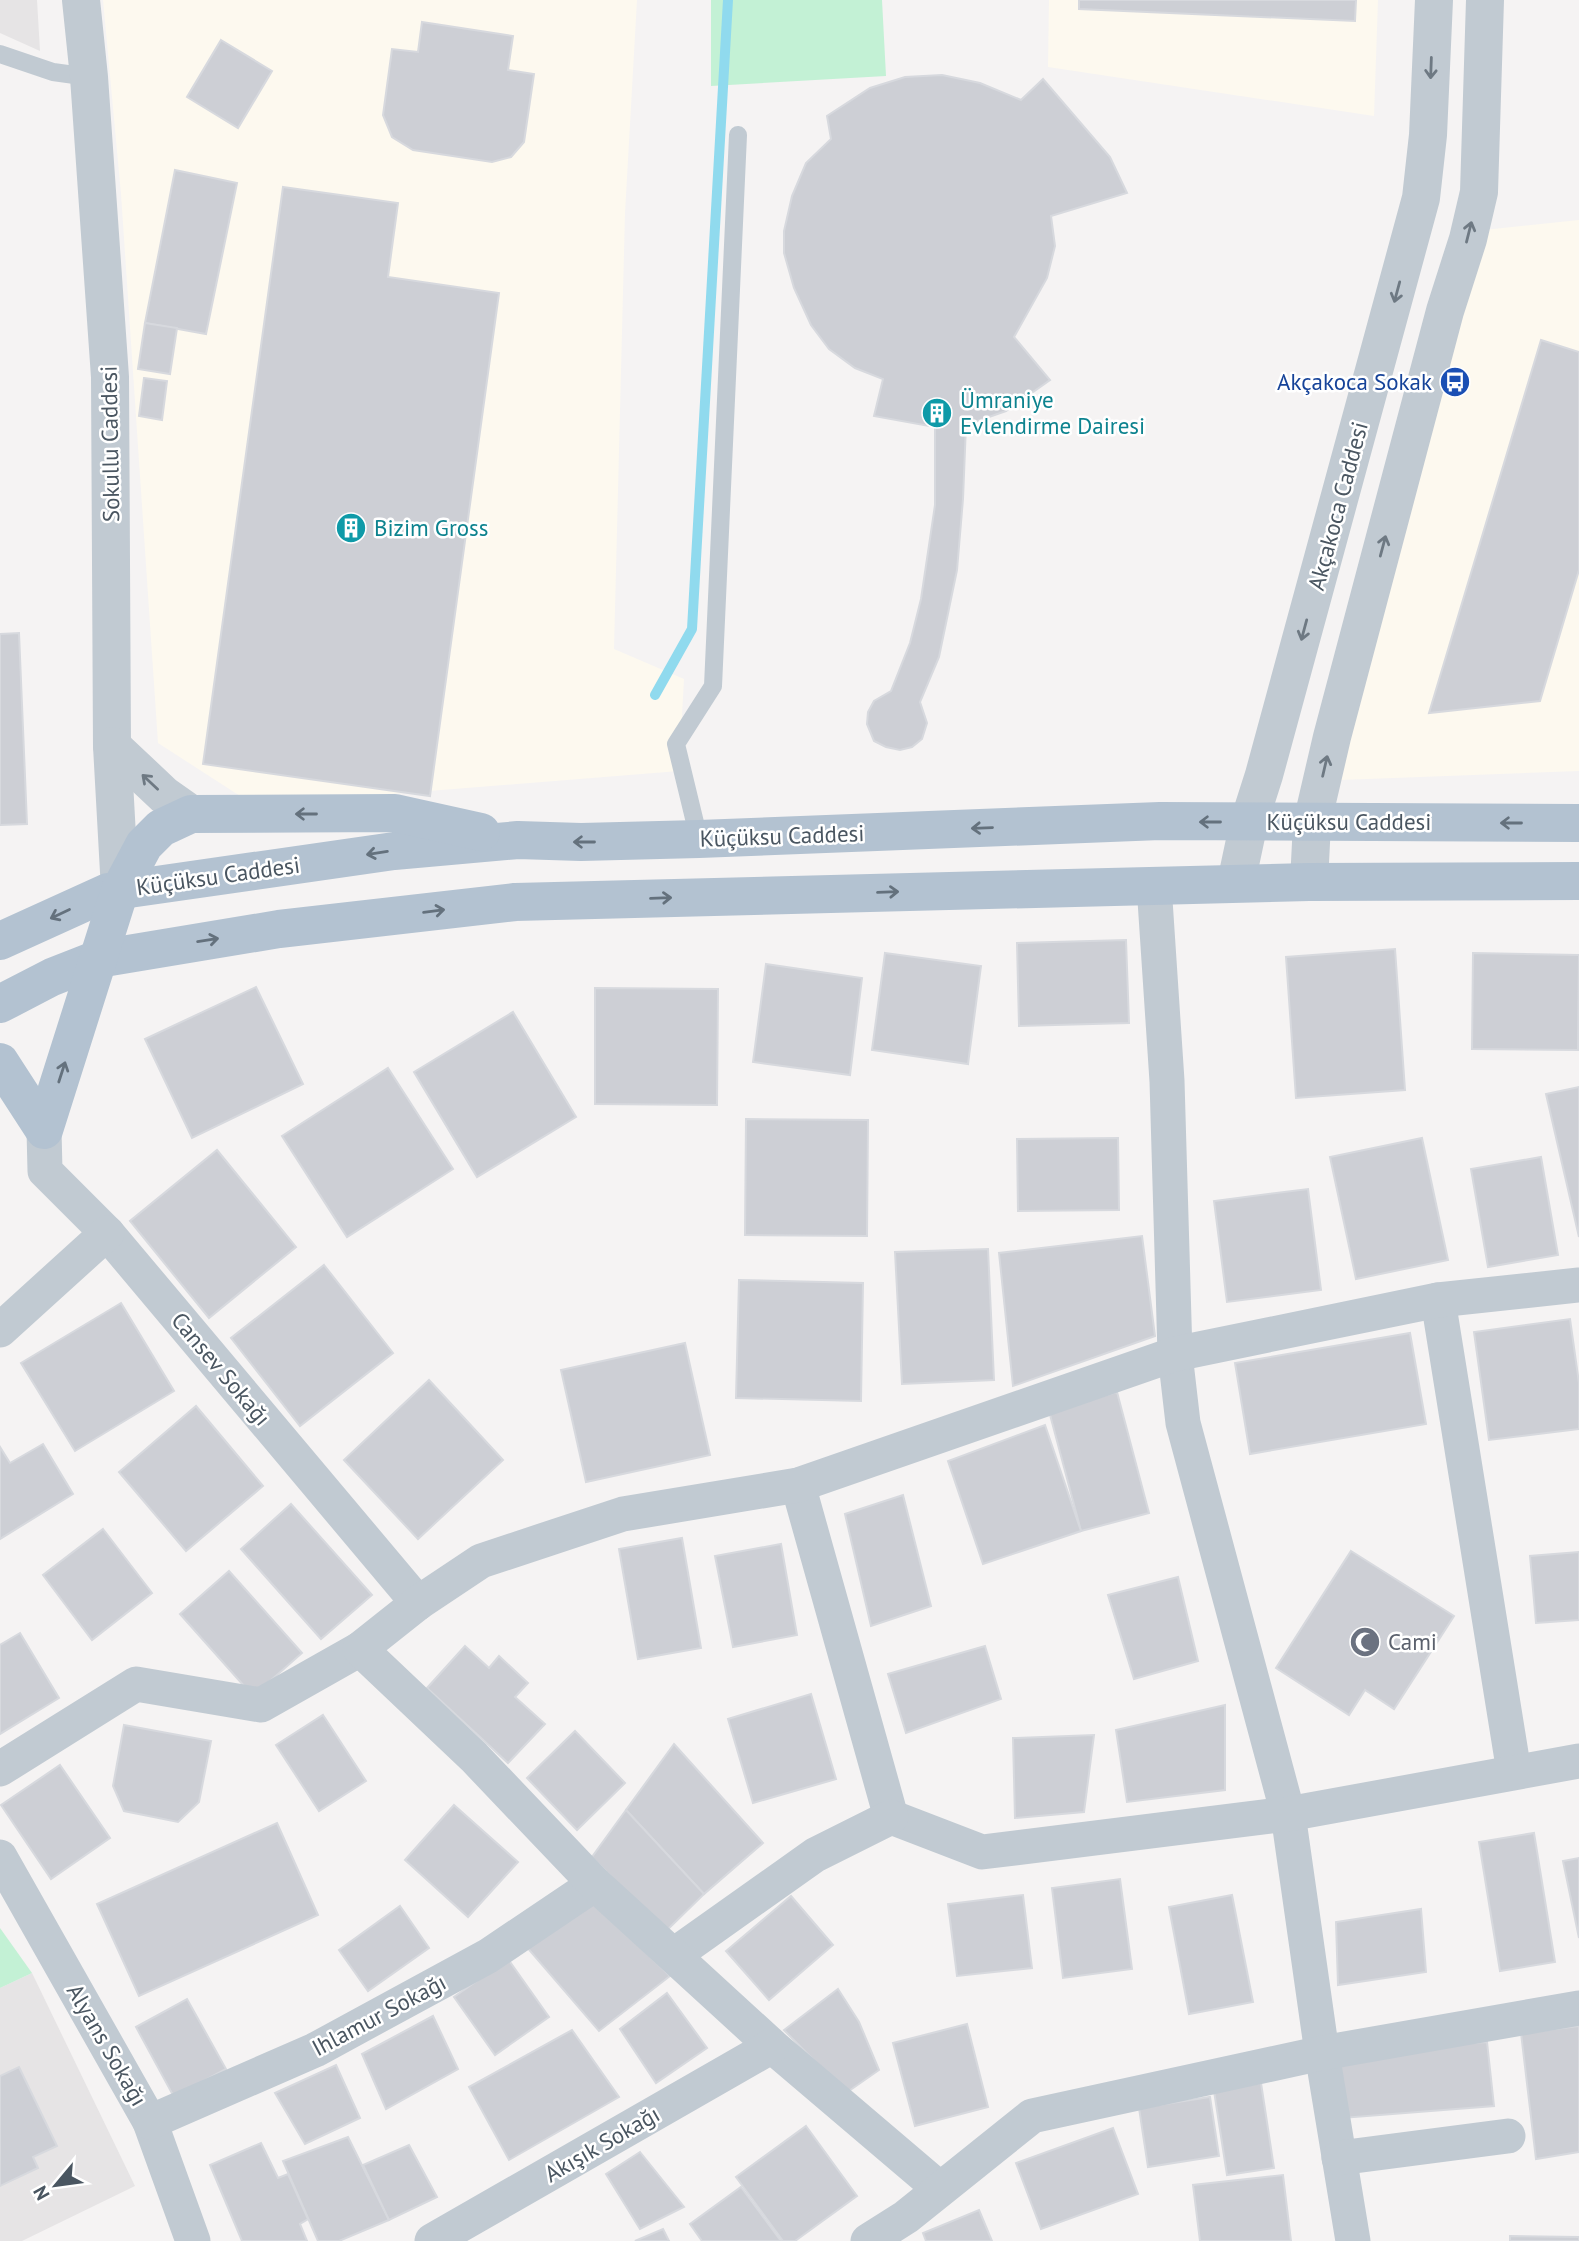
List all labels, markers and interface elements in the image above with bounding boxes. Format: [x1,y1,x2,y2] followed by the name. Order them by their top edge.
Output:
[1424,56,1438,79] one-way arrow
[1463,221,1477,244] one-way arrow
[1390,280,1403,303] one-way arrow
[1438,365,1472,399] bus stop icon: Akçakoca Sokak
[94,366,125,522] street label: Sokullu Caddesi
[1277,367,1432,396] place label: Akçakoca Sokak
[960,385,1145,440] place label: Ümraniye Evlendirme Dairesi
[920,396,954,430] building icon: Ümraniye Evlendirme Dairesi
[1301,418,1374,593] street label: Akçakoca Caddesi
[334,511,368,545] building icon: Bizim Gross
[374,513,488,542] place label: Bizim Gross
[1377,535,1390,557] one-way arrow
[1297,618,1310,640] one-way arrow
[1319,755,1332,778] one-way arrow
[142,773,159,790] one-way arrow
[294,807,317,821] one-way arrow
[1267,807,1431,836] street label: Küçüksu Caddesi
[1199,815,1222,828] one-way arrow
[1500,816,1523,830] one-way arrow
[699,818,865,853] street label: Küçüksu Caddesi
[971,822,994,835] one-way arrow
[572,835,595,849] one-way arrow
[366,847,389,860] one-way arrow
[134,850,302,901] street label: Küçüksu Caddesi
[876,885,899,899] one-way arrow
[649,892,672,905] one-way arrow
[422,905,444,918] one-way arrow
[50,908,71,921] one-way arrow
[196,933,219,946] one-way arrow
[57,1062,70,1084] one-way arrow
[165,1306,277,1431] street label: Cansev Sokağı
[1348,1625,1382,1659] mosque icon: Cami
[1388,1627,1437,1656] place label: Cami
[307,1967,451,2062] street label: Ihlamur Sokağı
[61,1979,154,2111] street label: Alyans Sokağı
[539,2099,665,2188] street label: Akışık Sokağı
[21,2150,91,2220] north arrow
[28,2182,55,2205] text: N

